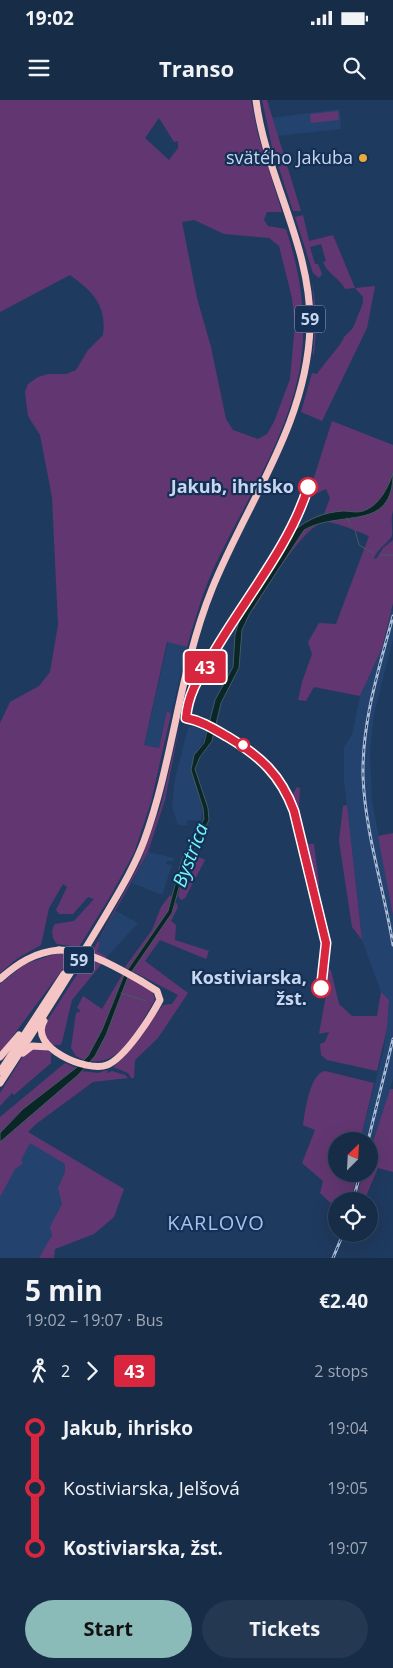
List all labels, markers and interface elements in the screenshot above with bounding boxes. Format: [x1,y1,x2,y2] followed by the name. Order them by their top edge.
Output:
[25,5,74,31] text: 19:02
[159,53,234,83] text: Transo
[25,54,53,82] icon: menu
[340,54,368,82] icon: search
[226,145,353,169] place label: svätého Jakuba
[357,152,369,164] marker: svätého Jakuba
[295,305,325,332] road number: 59
[169,474,294,498] place label: Jakub, ihrisko
[298,477,318,497] marker: Jakub, ihrisko
[182,651,228,683] line badge: 43
[195,655,215,679] text: 43
[236,738,250,752] unlabelled marker
[166,819,214,891] water label: Bystrica
[64,946,94,974] road number: 59
[191,965,307,1010] place label: Kostiviarska, žst.
[311,978,331,998] marker: Kostiviarska, žst.
[328,1132,378,1182] north arrow
[328,1132,378,1242] map controls
[328,1192,378,1242] button: locate
[167,1209,265,1236] district label: KARLOVO
[25,1271,103,1309] text: 5 min
[319,1288,368,1314] text: €2.40
[25,1309,163,1331] text: 19:02 – 19:07 · Bus
[25,1357,53,1385] icon: walk
[78,1357,106,1385] icon: forward
[124,1359,145,1383] text: 43
[61,1360,70,1382] text: 2
[314,1360,368,1382] text: 2 stops
[63,1415,193,1441] text: Jakub, ihrisko
[327,1417,368,1439] text: 19:04
[63,1475,240,1501] text: Kostiviarska, Jelšová
[327,1477,368,1499] text: 19:05
[63,1535,223,1561] text: Kostiviarska, žst.
[327,1537,368,1559] text: 19:07
[25,1600,192,1658] button: Start
[202,1600,368,1658] button: Tickets

